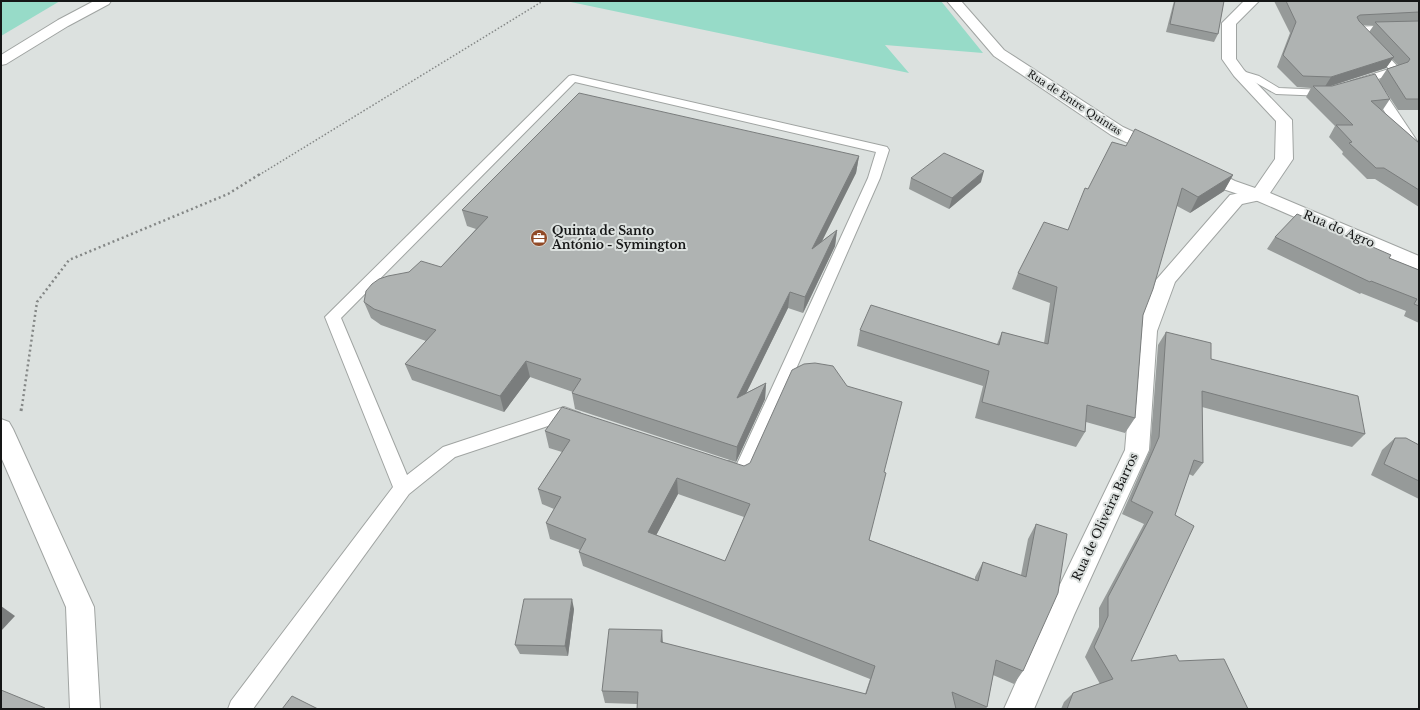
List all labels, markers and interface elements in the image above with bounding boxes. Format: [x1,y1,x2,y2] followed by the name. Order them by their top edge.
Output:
[1025,67,1125,138] street label: Rua de Entre Quintas
[1301,207,1377,250] street label: Rua do Agro
[551,223,686,252] place label: Quinta de Santo António - Symington
[529,228,549,248] office icon: Quinta de Santo António - Symington
[1068,451,1141,583] street label: Rua de Oliveira Barros

